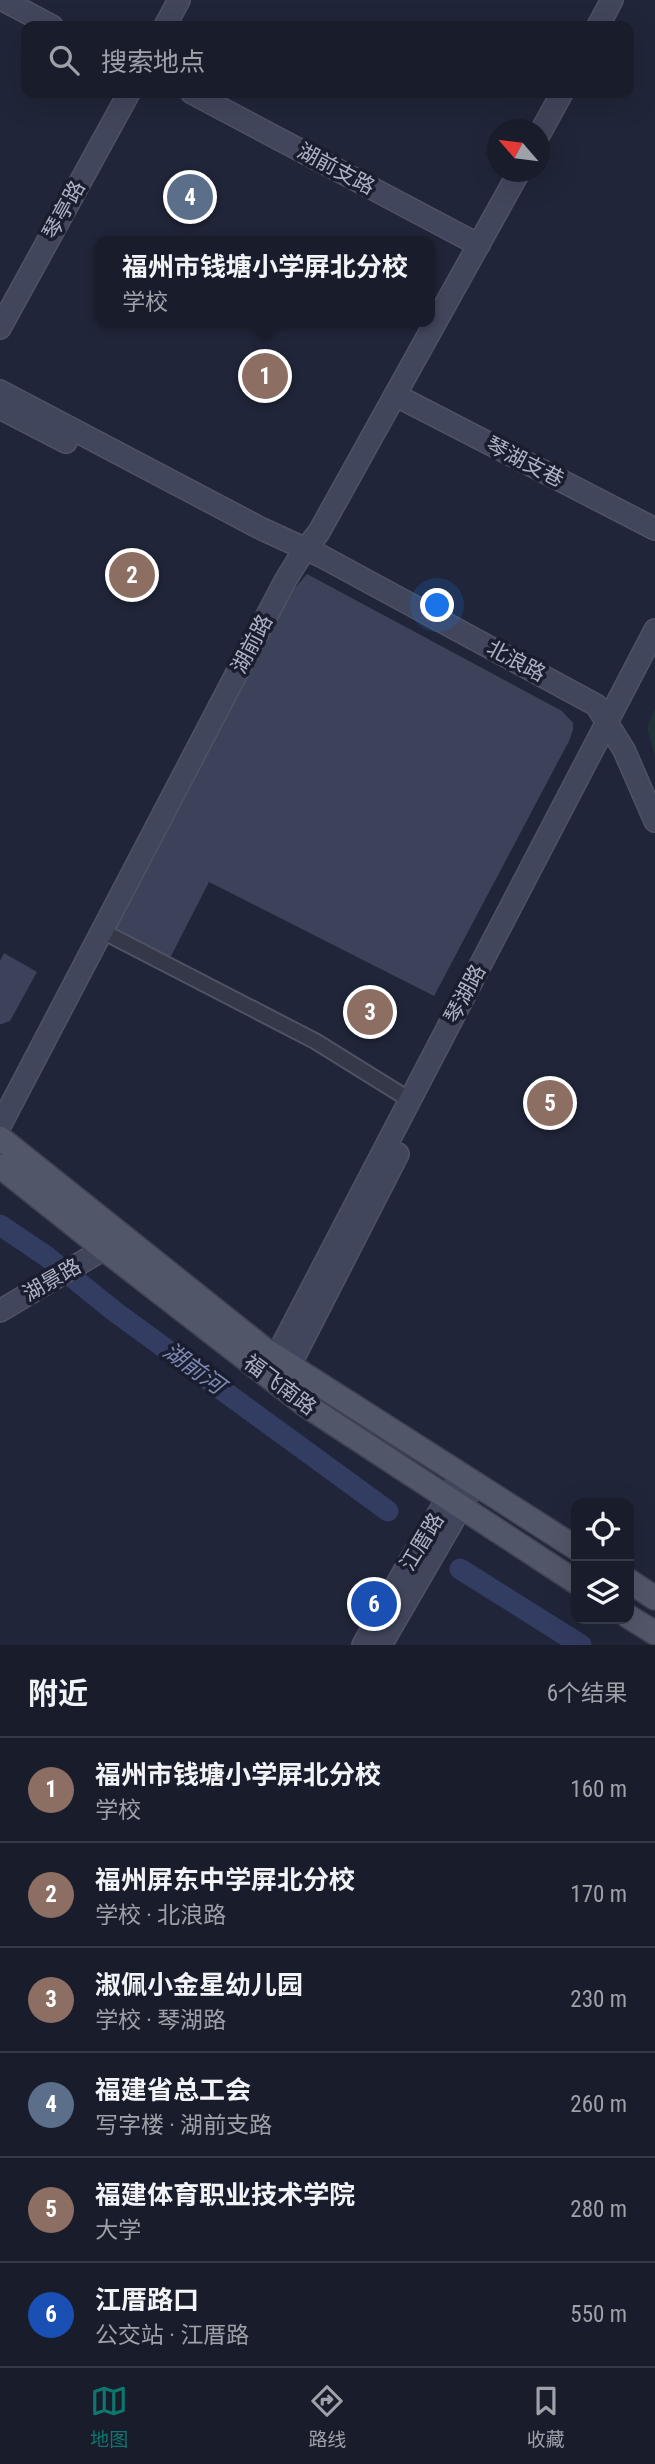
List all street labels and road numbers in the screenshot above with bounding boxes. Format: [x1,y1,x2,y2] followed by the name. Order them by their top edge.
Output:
[293,139,379,199] street label: 湖前支路
[38,177,90,243] street label: 琴亭路
[482,432,568,492] street label: 琴湖支巷
[227,611,277,677] street label: 湖前路
[483,636,549,686] street label: 北浪路
[440,961,490,1027] street label: 琴湖路
[19,1254,85,1306] street label: 湖景路
[239,1350,321,1420] street label: 福飞南路
[395,1509,449,1575] street label: 江厝路

